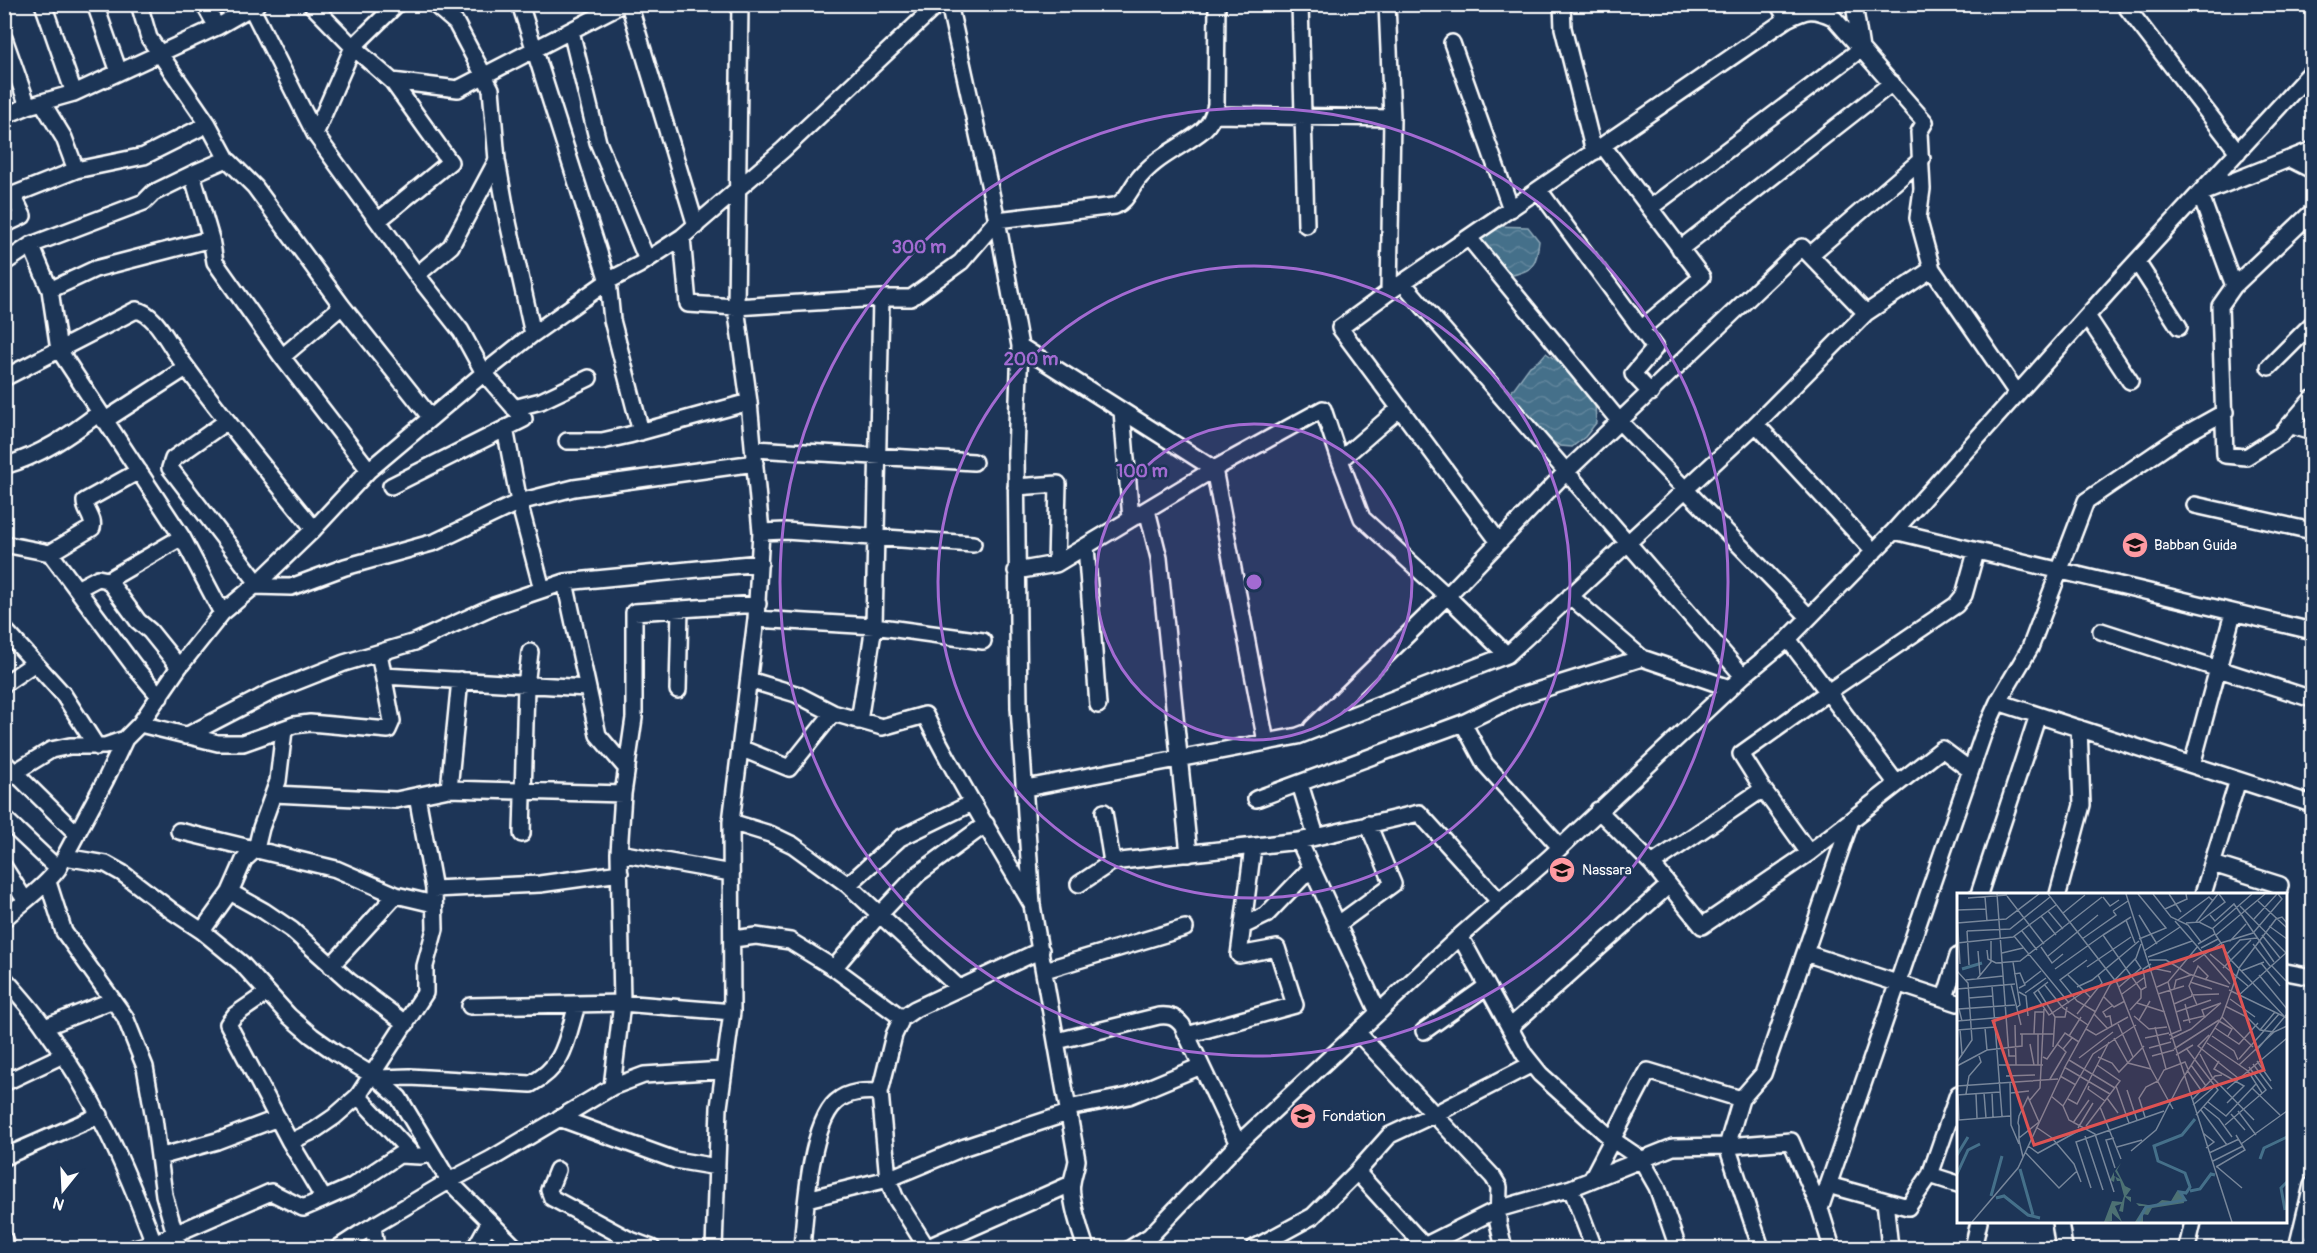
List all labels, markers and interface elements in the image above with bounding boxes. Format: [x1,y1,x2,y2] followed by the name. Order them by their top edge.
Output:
[892,236,946,259] text: 300 m
[1004,348,1058,371] text: 200 m
[1116,460,1168,483] text: 100 m
[2120,530,2150,560] school or university icon: Babban Guida
[2154,536,2237,555] place label: Babban Guida
[1244,572,1264,592] centre of rings
[1547,855,1577,885] school or university icon: Nassara
[1582,861,1632,880] place label: Nassara
[1957,893,2287,1223] inset map
[1288,1101,1318,1131] school or university icon: Fondation
[1322,1107,1386,1126] place label: Fondation
[33,1160,93,1220] north arrow
[50,1192,67,1214] text: N

